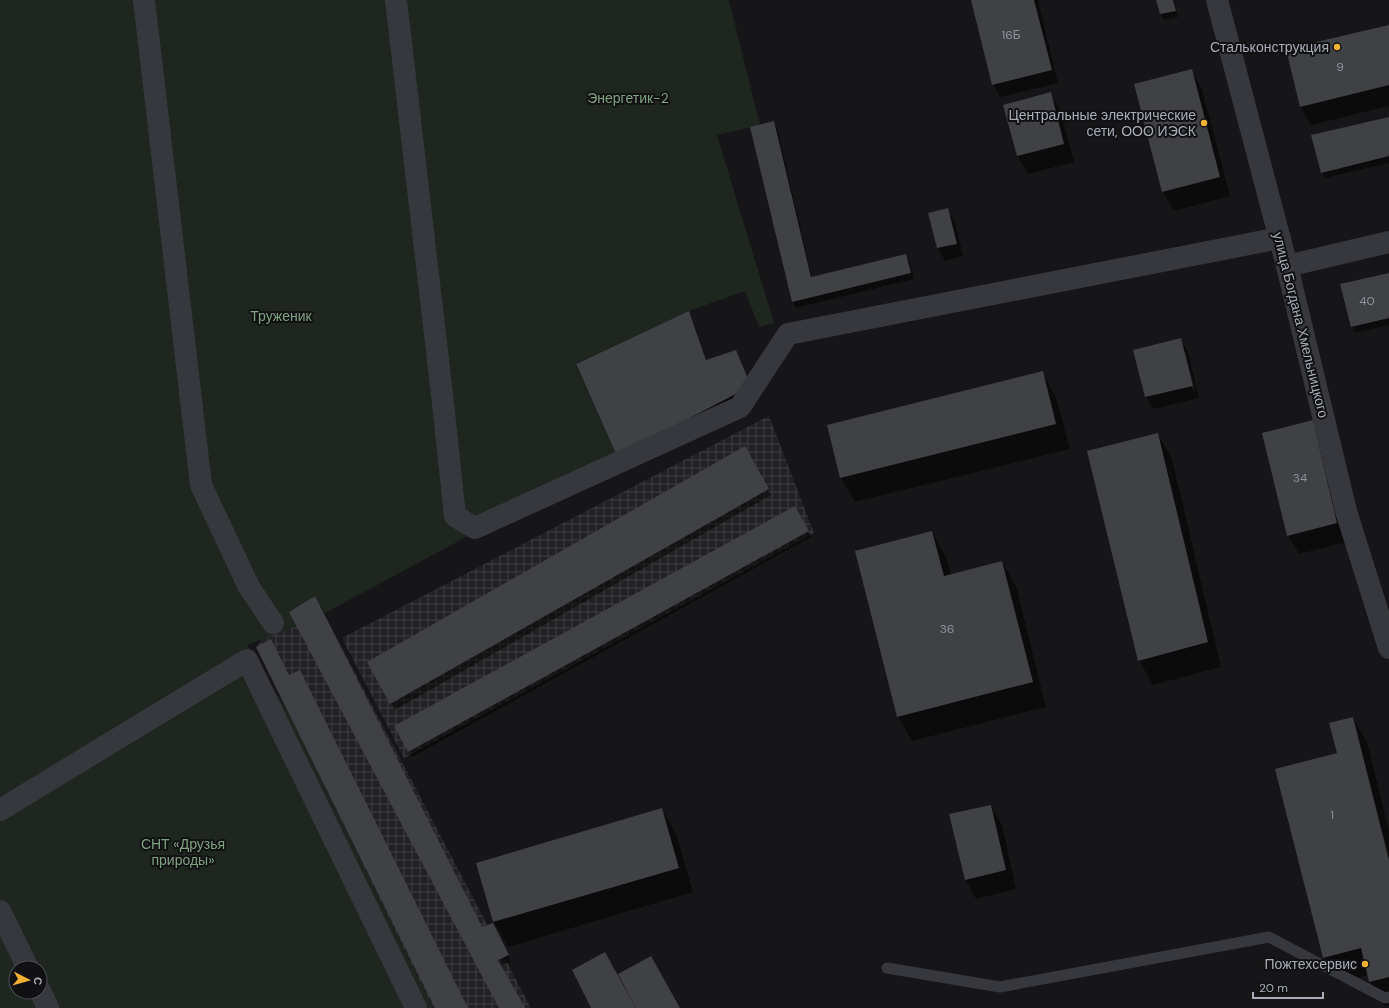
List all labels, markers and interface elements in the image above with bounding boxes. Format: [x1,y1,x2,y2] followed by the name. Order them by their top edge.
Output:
[1001,27,1021,43] house number: 16Б
[1210,38,1329,56] place label: Стальконструкция
[1332,42,1342,52] marker: Стальконструкция
[1336,59,1344,75] house number: 9
[587,89,669,107] park label: Энергетик-2
[1008,106,1197,140] place label: Центральные электрические сети, ООО ИЭСК
[1199,118,1209,128] marker: Центральные электрические сети, ООО ИЭСК
[1269,230,1333,420] street label: улица Богдана Хмельницкого
[1359,293,1375,309] house number: 40
[250,307,313,325] park label: Труженик
[1293,470,1307,486] house number: 34
[940,621,954,637] house number: 36
[1330,807,1334,823] house number: 1
[141,835,225,869] park label: СНТ «Друзья природы»
[1265,955,1357,973] place label: Пожтехсервис
[1360,959,1370,969] marker: Пожтехсервис
[8,960,48,1000] north arrow
[1253,974,1323,1000] scale bar
[31,976,45,986] text: С
[1259,980,1288,996] text: 20 m

